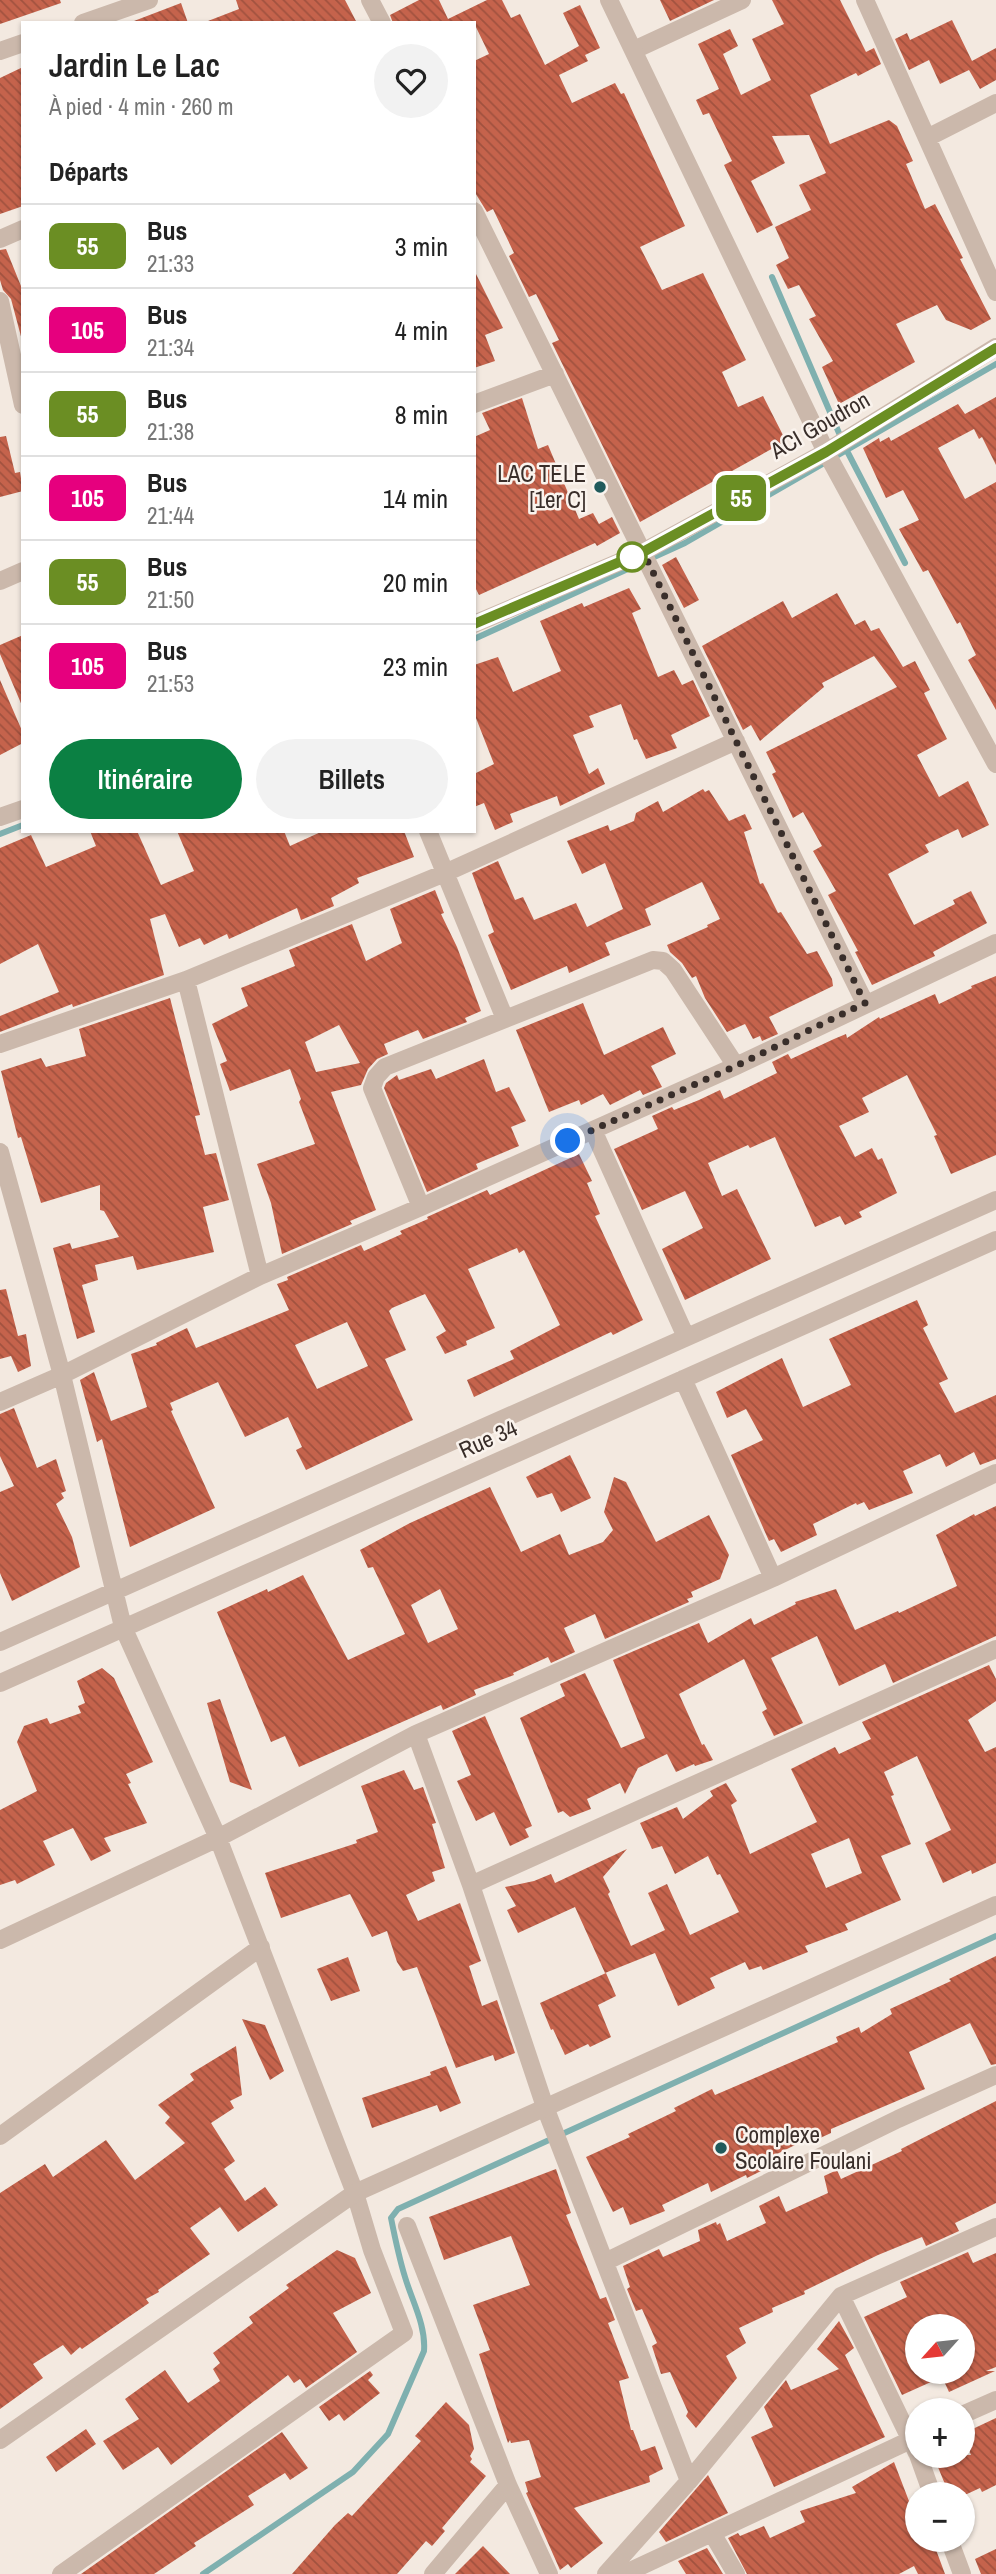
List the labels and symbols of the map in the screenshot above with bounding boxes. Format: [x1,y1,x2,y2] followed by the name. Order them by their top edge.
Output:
[763,384,875,466] street label: ACI Goudron
[497,458,586,515] place label: LAC TELE [1er C]
[710,475,772,521] line badge: 55
[592,479,608,495] marker: LAC TELE [1er C]
[617,542,647,572] unlabelled marker
[550,1123,585,1158] your location
[454,1412,522,1465] street label: Rue 34
[735,2119,871,2176] place label: Complexe Scolaire Foulani
[713,2140,729,2156] marker: Complexe Scolaire Foulani
[905,2314,975,2384] north arrow

